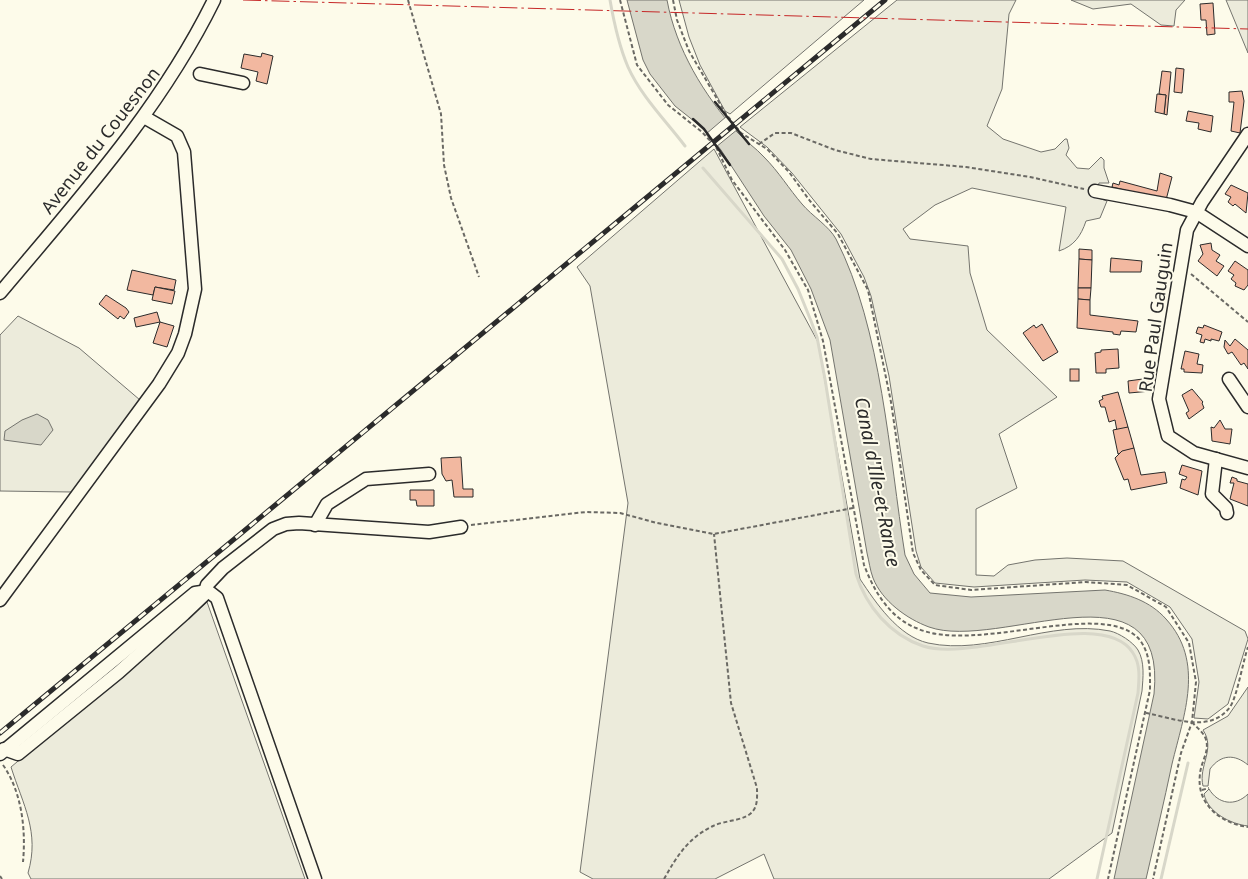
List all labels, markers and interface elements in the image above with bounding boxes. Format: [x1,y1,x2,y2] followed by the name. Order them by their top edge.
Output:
[35,62,165,218] street label: Avenue du Couesnon
[1133,241,1177,393] street label: Rue Paul Gauguin
[849,395,907,569] water label: Canal d'Ille-et-Rance

